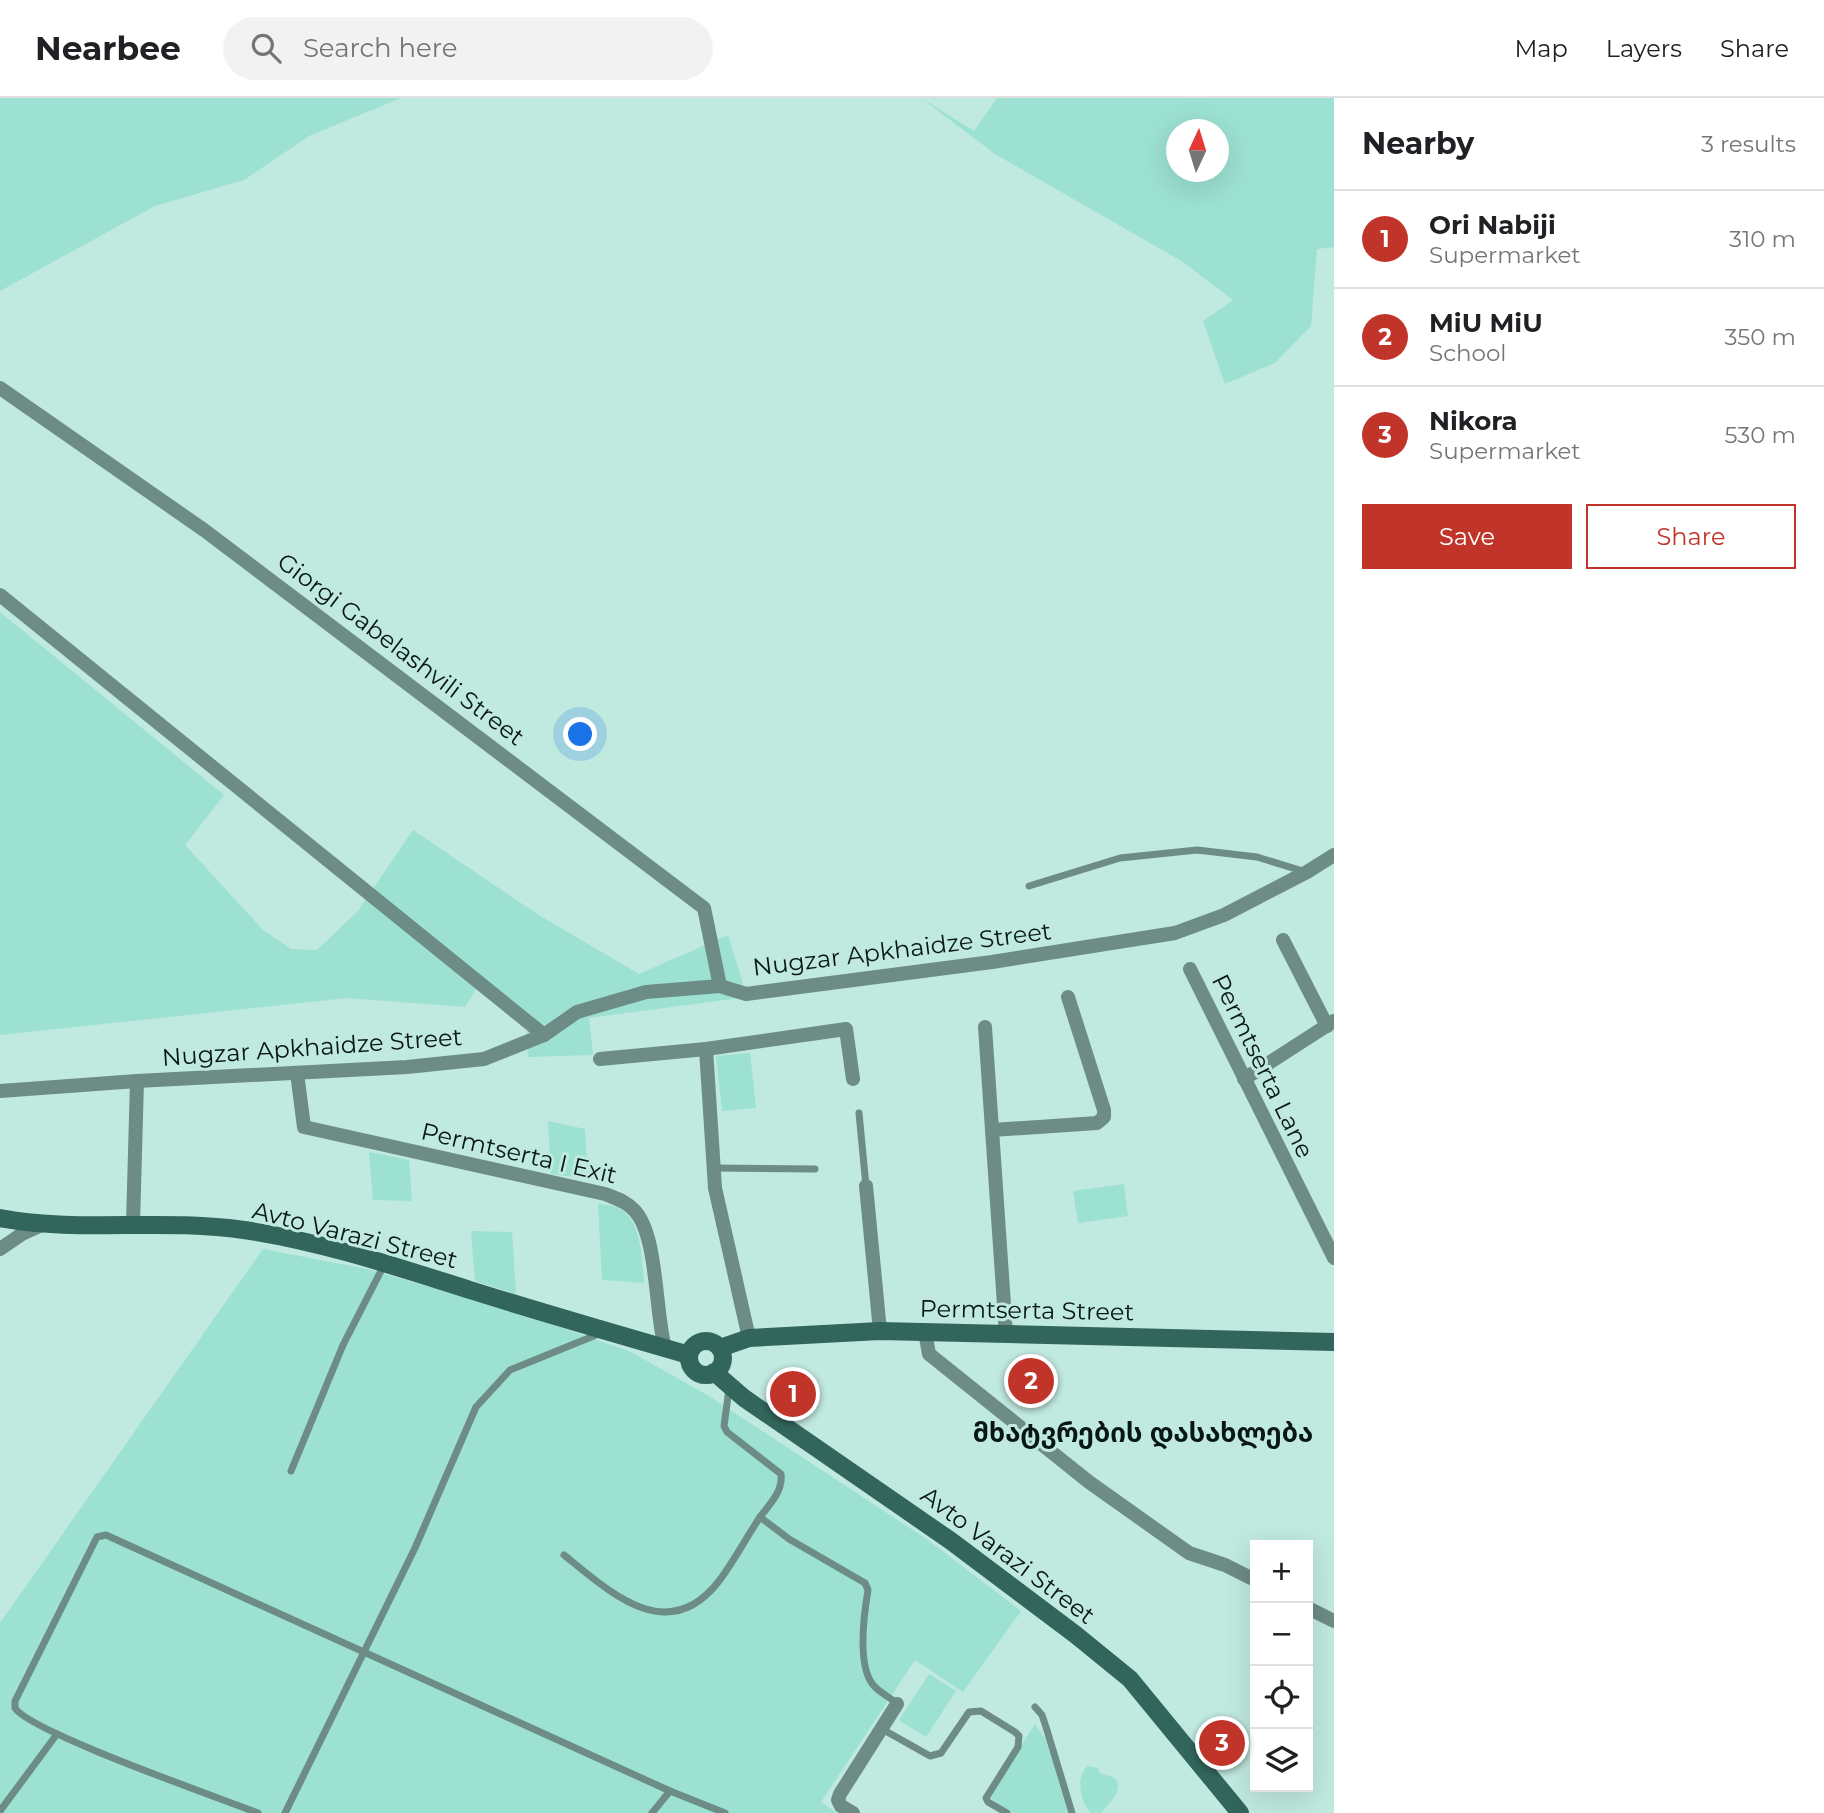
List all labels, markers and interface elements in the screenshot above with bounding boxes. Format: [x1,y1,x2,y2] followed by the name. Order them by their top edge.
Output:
[223,17,713,80] search box
[35,28,181,68] text: Nearbee
[247,29,285,67] icon: search
[303,32,458,64] text: Search here
[1514,34,1568,63] text: Map
[1606,34,1682,63] text: Layers
[1720,34,1789,63] text: Share
[1166,119,1229,182] north arrow
[1362,125,1474,162] text: Nearby
[1701,130,1796,158] text: 3 results
[1429,209,1556,241] text: Ori Nabiji
[1380,225,1390,253] text: 1
[1729,225,1796,253] text: 310 m
[1429,241,1581,269] text: Supermarket
[1429,307,1543,339] text: MiU MiU
[1378,323,1392,351] text: 2
[1725,323,1796,351] text: 350 m
[1429,339,1507,367] text: School
[1429,405,1518,437] text: Nikora
[1378,421,1392,449] text: 3
[1724,421,1796,449] text: 530 m
[1429,437,1581,465] text: Supermarket
[1362,504,1572,569] button: Save
[1586,504,1796,569] button: Share
[272,547,530,751] street label: Giorgi Gabelashvili Street
[563,717,597,751] your location
[751,916,1053,982] street label: Nugzar Apkhaidze Street
[1206,969,1320,1163] street label: Permtserta Lane
[161,1022,463,1072] street label: Nugzar Apkhaidze Street
[418,1116,620,1190] street label: Permtserta I Exit
[249,1195,461,1275] street label: Avto Varazi Street
[919,1294,1135,1326] street label: Permtserta Street
[1008,1355,1054,1407] pin: 2
[770,1368,816,1420] pin: 1
[973,1417,1313,1450] district label: მხატვრების დასახლება
[915,1480,1101,1630] street label: Avto Varazi Street
[1250,1540,1313,1792] map controls
[1250,1540,1313,1603] button: +
[1250,1603,1313,1666] button: −
[1250,1666,1313,1729] button: locate
[1199,1717,1245,1769] pin: 3
[1250,1729,1313,1792] button: layers

